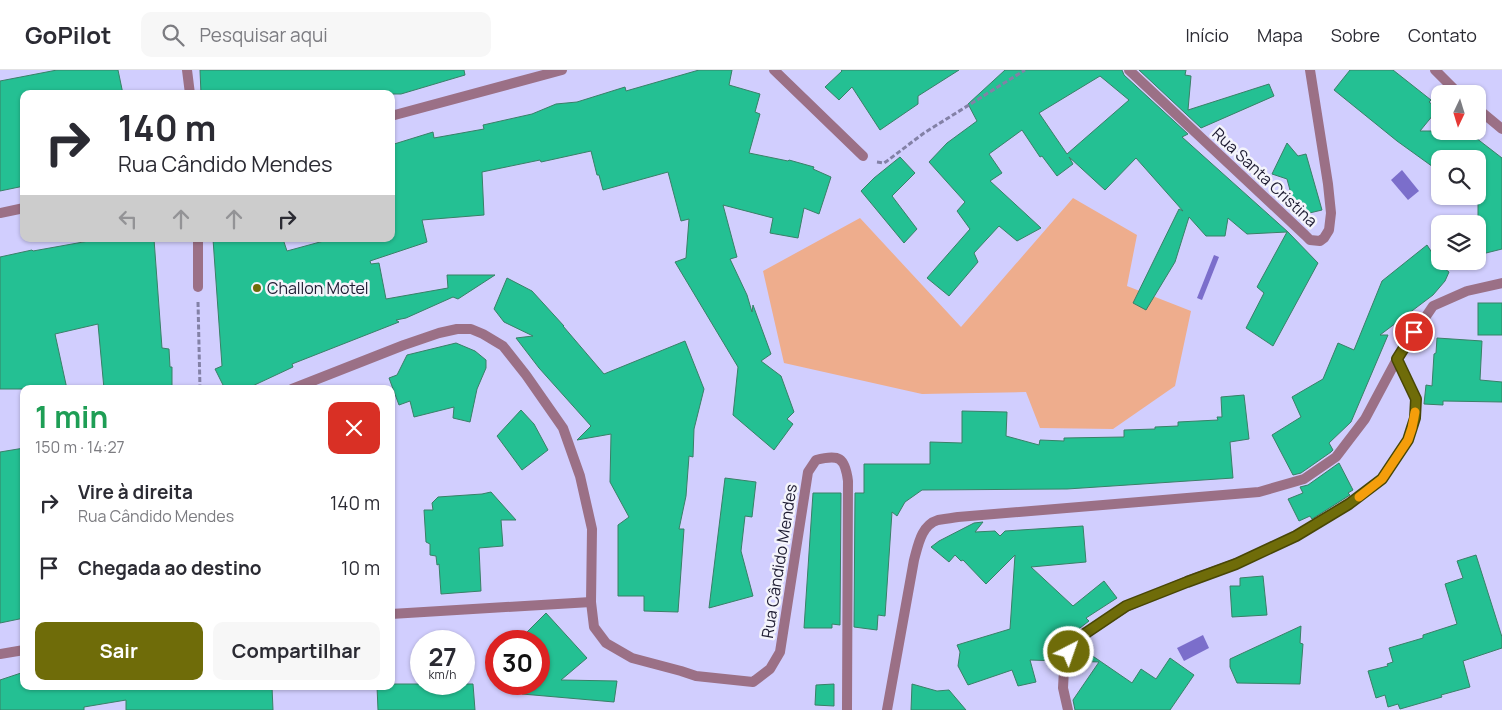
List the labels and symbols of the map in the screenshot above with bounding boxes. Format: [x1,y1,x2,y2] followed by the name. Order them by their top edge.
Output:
[1431,85,1486,140] north arrow
[1208,122,1322,232] street label: Rua Santa Cristina
[267,277,369,299] place label: Challon Motel
[251,282,263,294] marker: Challon Motel
[1393,311,1435,353] pin
[756,482,802,640] street label: Rua Cândido Mendes
[1042,625,1094,677] position arrow
[485,630,550,695] speed limit sign: 30

